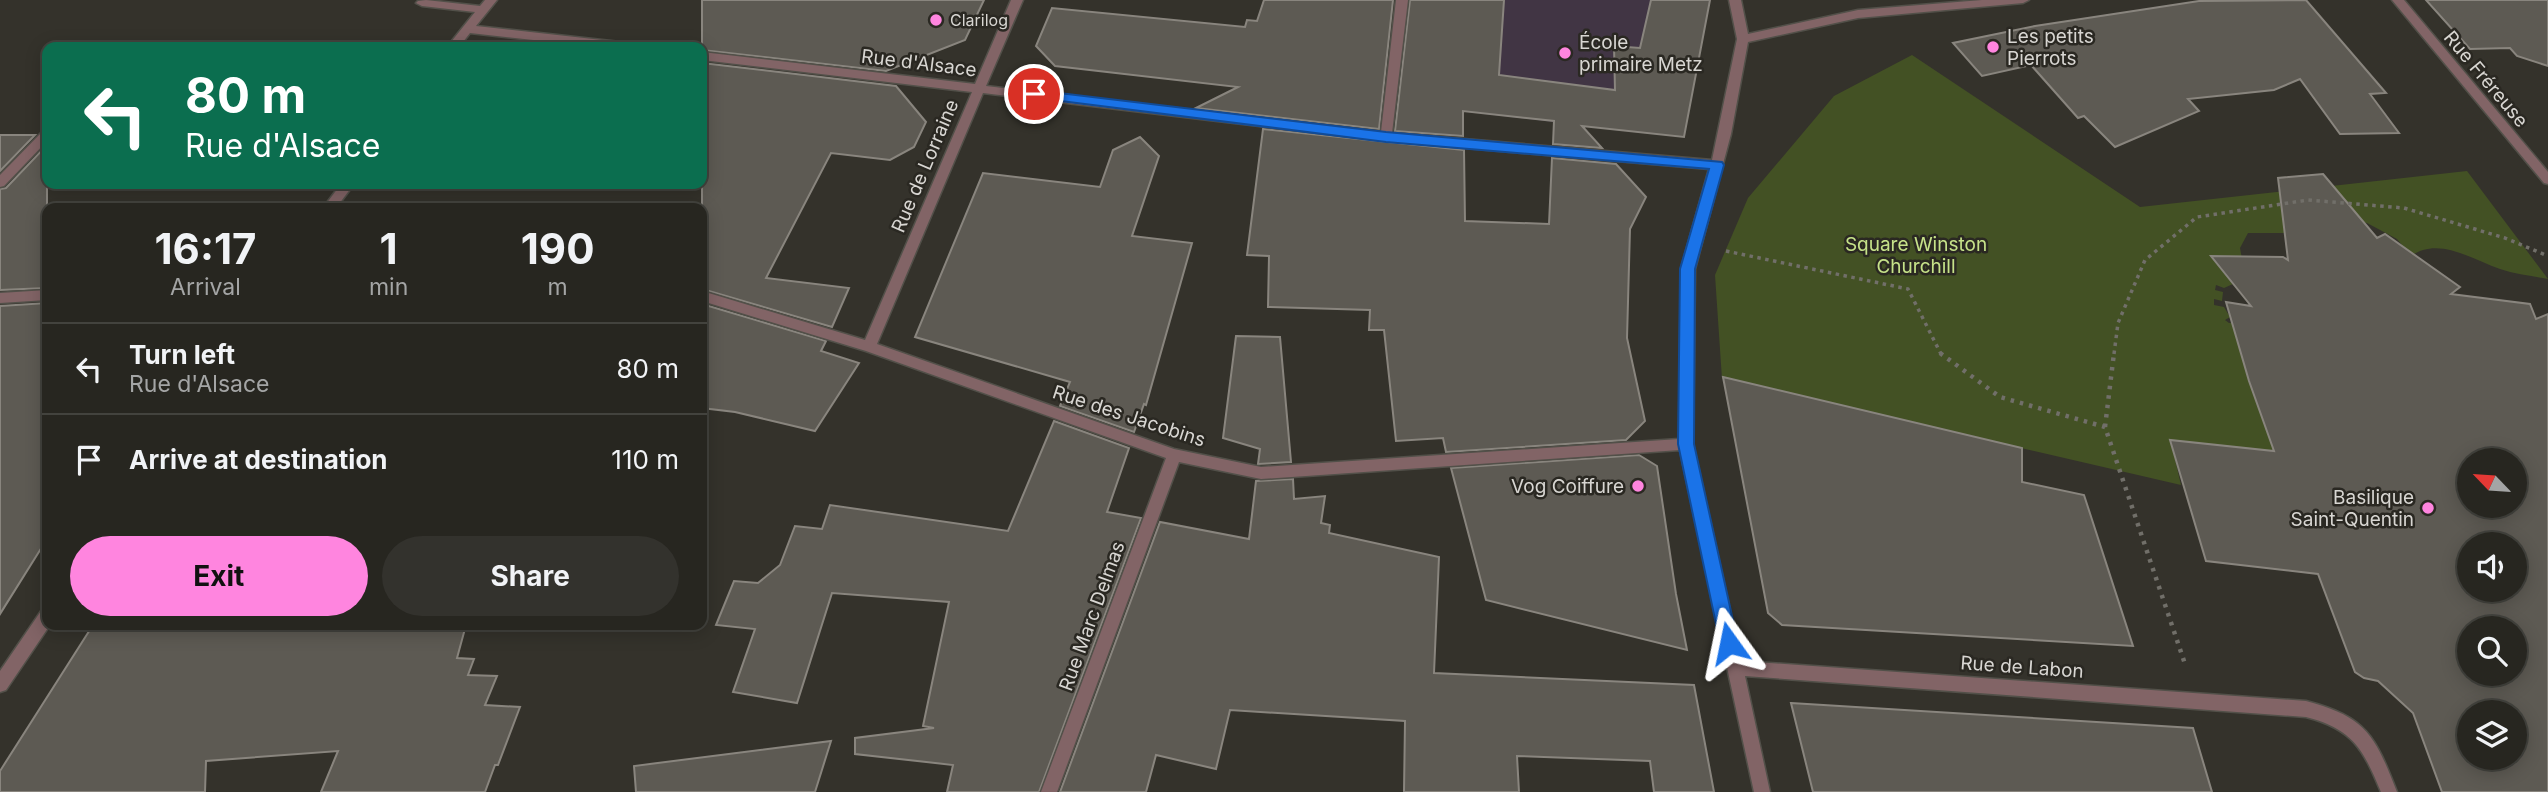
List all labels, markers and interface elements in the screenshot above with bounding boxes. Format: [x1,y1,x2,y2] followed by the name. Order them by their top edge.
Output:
[950,10,1008,30] place label: Clarilog
[928,12,944,28] marker: Clarilog
[2007,25,2094,70] place label: Les petits Pierrots
[2439,26,2533,132] street label: Rue Fréreuse
[1579,30,1703,76] place label: École primaire Metz
[1985,39,2001,55] marker: Les petits Pierrots
[860,45,978,81] street label: Rue d'Alsace
[1557,45,1573,61] marker: École primaire Metz
[1004,64,1064,124] pin
[185,66,306,125] text: 80 m
[70,70,161,161] icon: left
[1015,75,1053,113] icon: arrive
[887,96,963,236] street label: Rue de Lorraine
[185,126,380,165] text: Rue d'Alsace
[155,223,256,274] text: 16:17
[380,223,398,274] text: 1
[521,223,594,274] text: 190
[1845,233,1987,278] park label: Square Winston Churchill
[170,273,241,301] text: Arrival
[369,273,408,301] text: min
[548,273,568,301] text: m
[129,339,235,370] text: Turn left
[70,350,108,388] icon: left
[616,353,679,384] text: 80 m
[129,370,269,398] text: Rue d'Alsace
[1050,380,1208,452] street label: Rue des Jacobins
[70,441,108,479] icon: arrive
[129,444,388,475] text: Arrive at destination
[611,444,679,475] text: 110 m
[2457,448,2527,518] north arrow
[2457,448,2527,770] map controls
[1511,475,1624,498] place label: Vog Coiffure
[1630,478,1646,494] marker: Vog Coiffure
[2291,486,2414,531] place label: Basilique Saint-Quentin
[2420,500,2436,516] marker: Basilique Saint-Quentin
[2457,532,2527,602] button: sound
[70,536,368,616] button: Exit
[382,536,679,616] button: Share
[1054,538,1130,694] street label: Rue Marc Delmas
[1692,606,1766,680] position arrow
[2457,616,2527,686] button: search
[1960,651,2084,683] street label: Rue de Labon
[2457,700,2527,770] button: layers

